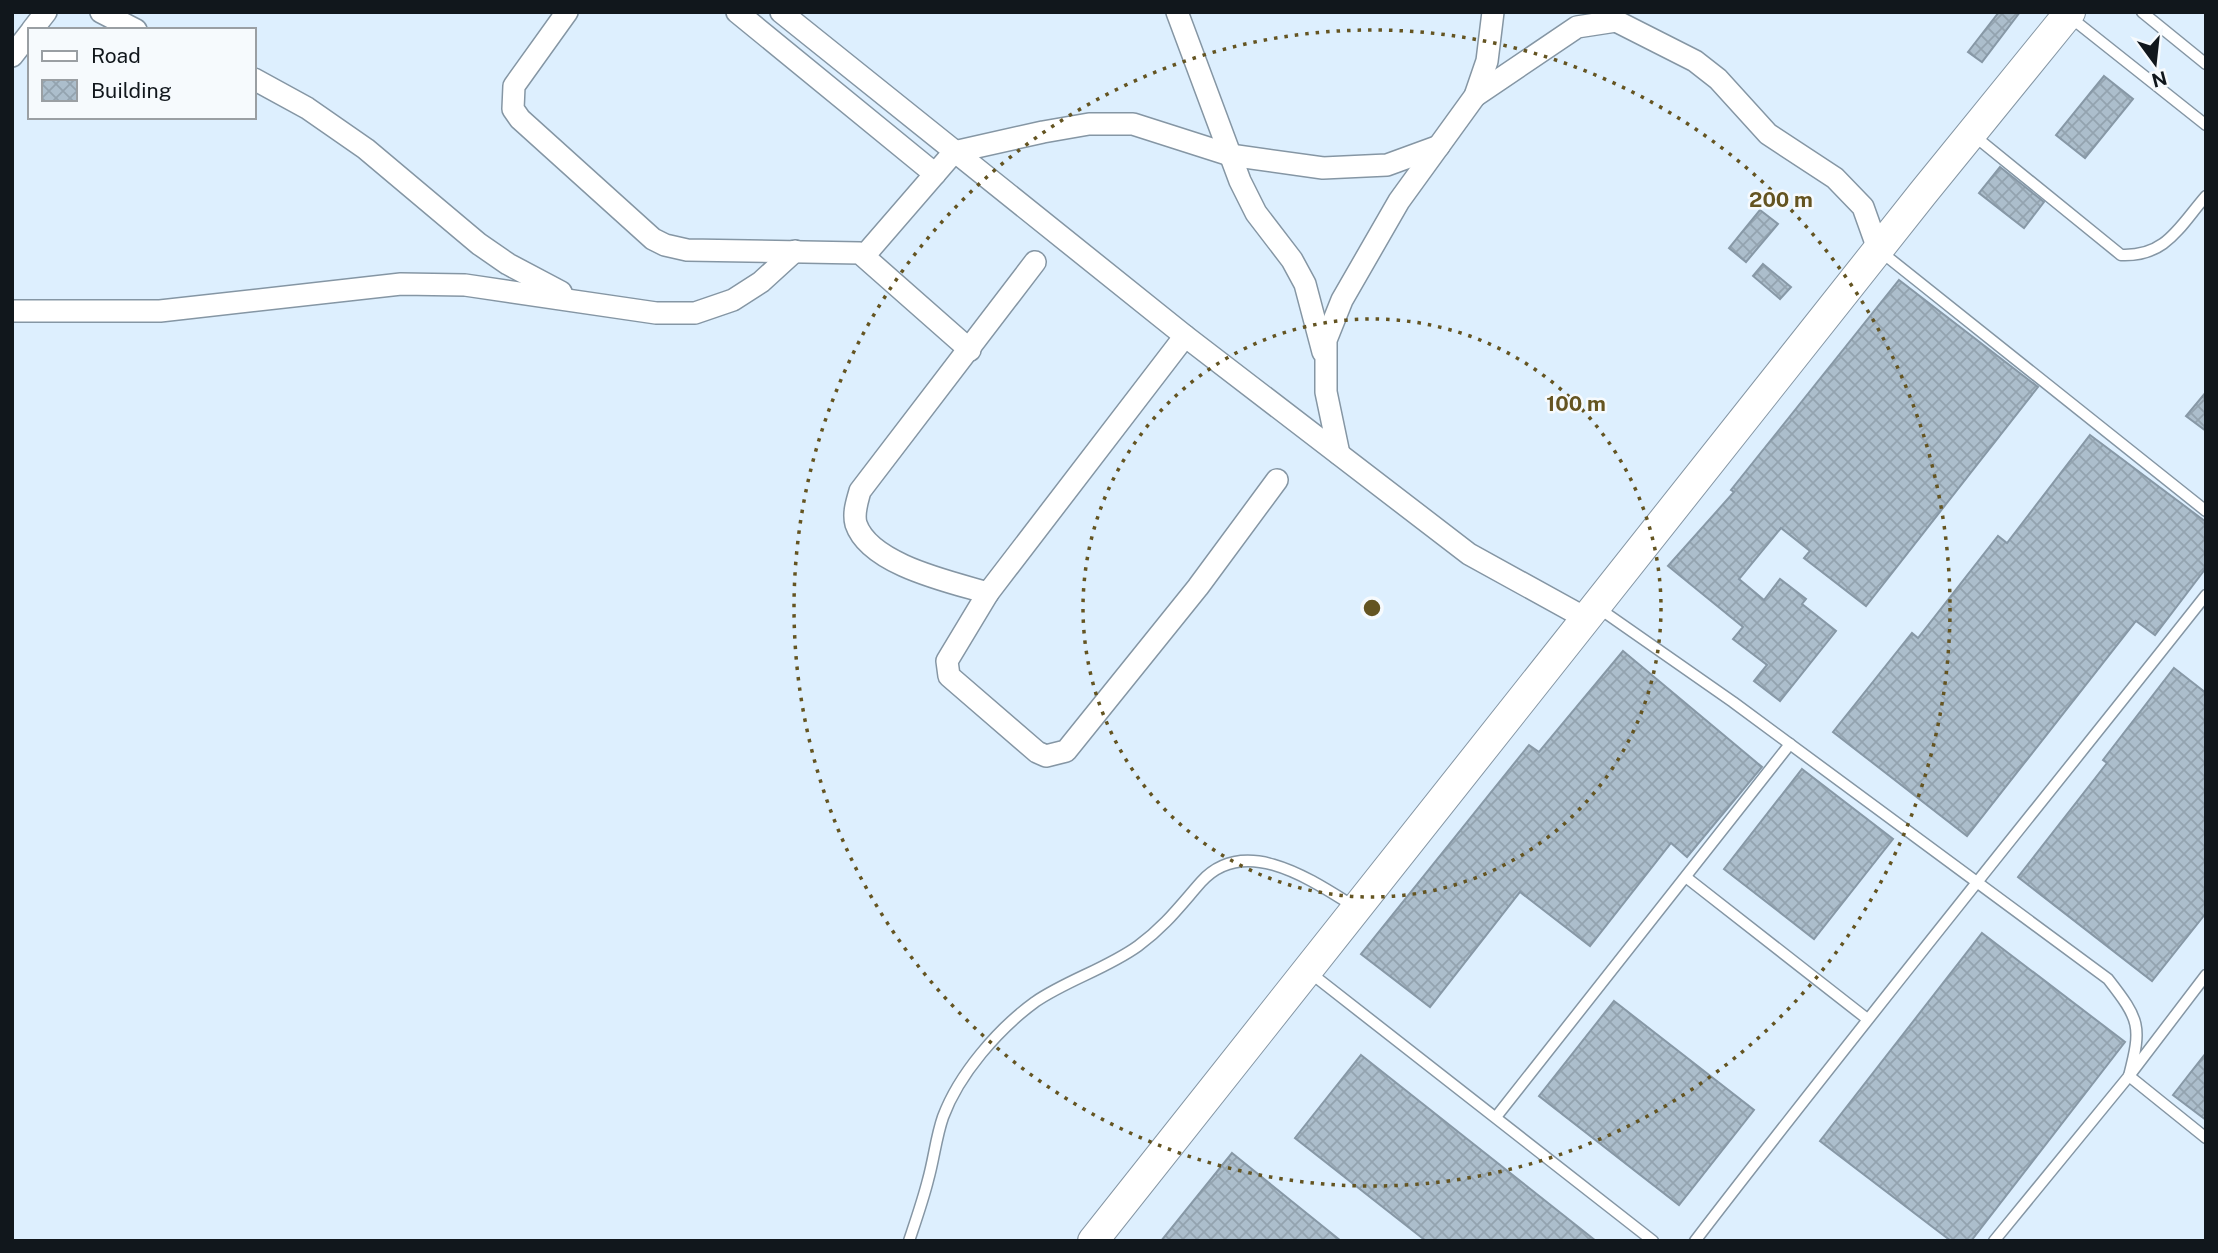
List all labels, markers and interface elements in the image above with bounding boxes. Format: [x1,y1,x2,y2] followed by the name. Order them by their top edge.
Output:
[28,28,256,119] legend
[2120,28,2190,98] north arrow
[91,43,141,68] text: Road
[2149,67,2169,92] text: N
[91,78,172,103] text: Building
[1749,187,1813,212] text: 200 m
[1546,391,1606,416] text: 100 m
[1360,596,1384,620] centre of rings

